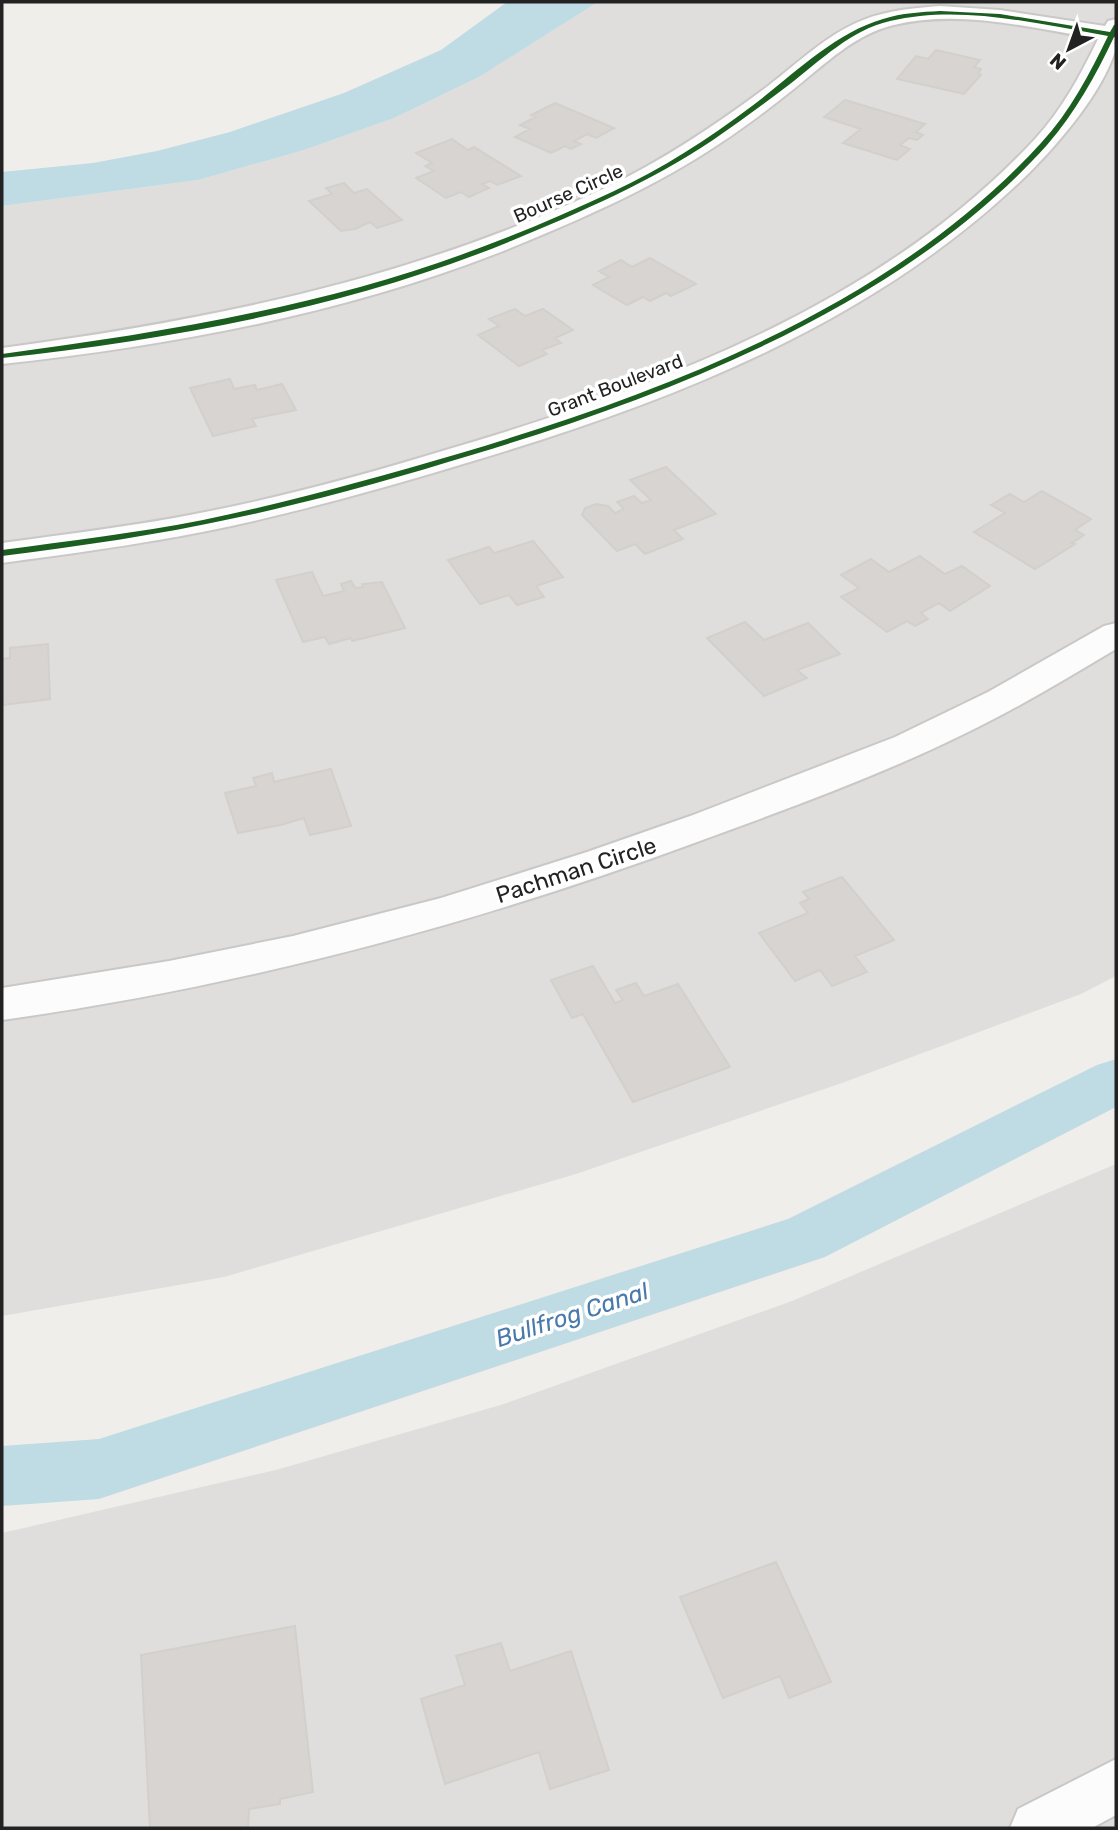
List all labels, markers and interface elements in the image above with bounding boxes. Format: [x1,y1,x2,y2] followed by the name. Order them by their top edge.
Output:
[1034,14,1104,84] north arrow
[1045,48,1071,75] text: N
[510,159,626,228] street label: Bourse Circle
[544,349,686,422] street label: Grant Boulevard
[492,831,660,909] street label: Pachman Circle
[492,1277,653,1353] water label: Bullfrog Canal

